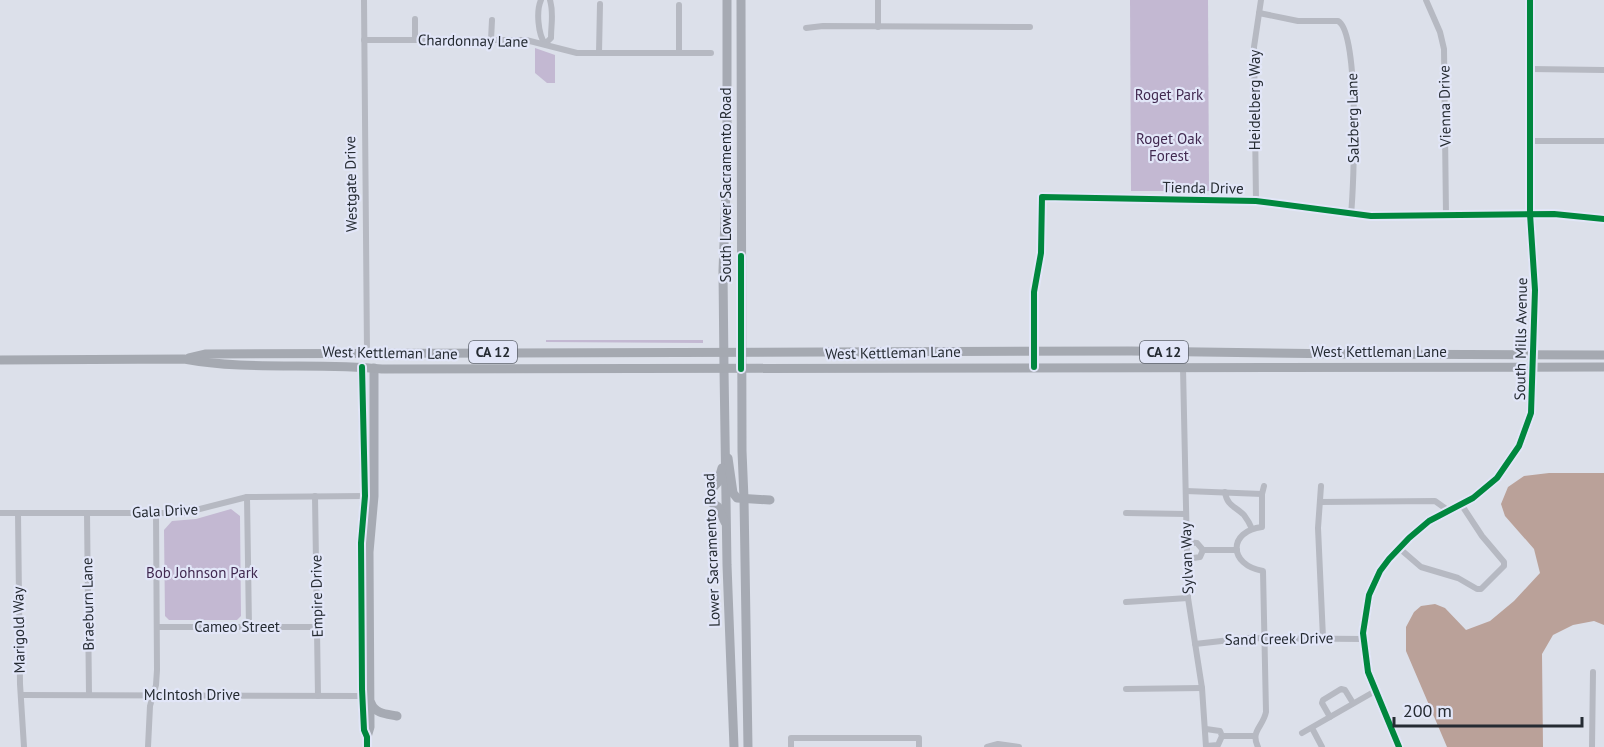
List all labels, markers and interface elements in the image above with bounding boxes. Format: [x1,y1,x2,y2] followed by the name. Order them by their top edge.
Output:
[418,30,528,51] street label: Chardonnay Lane
[1245,50,1264,150] street label: Heidelberg Way
[1434,65,1455,148] street label: Vienna Drive
[1342,73,1363,163] street label: Salzberg Lane
[1135,85,1204,104] park label: Roget Park
[716,87,735,283] street label: South Lower Sacramento Road
[1136,129,1203,165] park label: Roget Oak Forest
[340,136,361,232] street label: Westgate Drive
[1162,177,1244,198] street label: Tienda Drive
[1510,277,1531,401] street label: South Mills Avenue
[469,341,517,363] road number: CA 12
[1140,341,1188,363] road number: CA 12
[322,342,458,363] street label: West Kettleman Lane
[825,342,961,363] street label: West Kettleman Lane
[1311,342,1447,361] street label: West Kettleman Lane
[699,473,724,627] street label: Lower Sacramento Road
[131,499,198,522] street label: Gala Drive
[1176,522,1197,594] street label: Sylvan Way
[306,554,327,638] street label: Empire Drive
[77,557,98,651] street label: Braeburn Lane
[146,563,259,582] park label: Bob Johnson Park
[8,586,29,674] street label: Marigold Way
[194,617,280,636] street label: Cameo Street
[1225,628,1333,649] street label: Sand Creek Drive
[144,685,240,704] street label: McIntosh Drive
[1394,690,1582,728] scale bar
[1403,699,1452,722] text: 200 m

